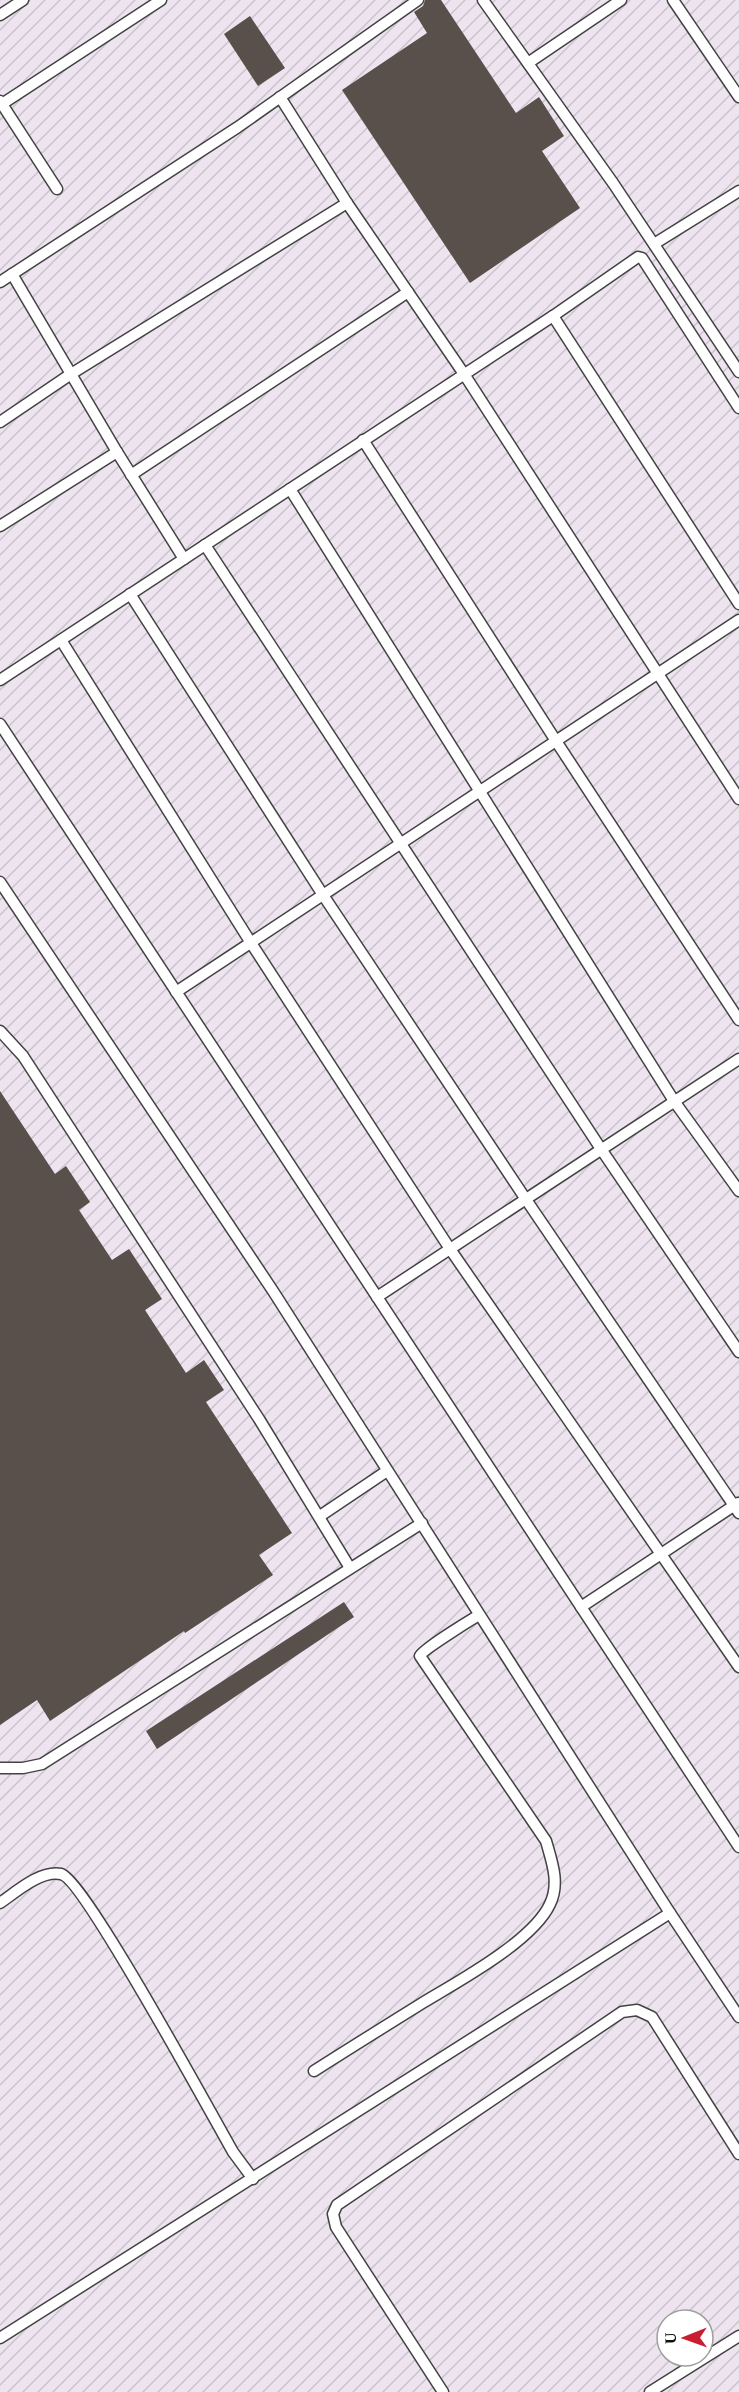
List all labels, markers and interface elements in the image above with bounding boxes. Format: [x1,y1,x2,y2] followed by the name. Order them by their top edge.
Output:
[655,2308,715,2368] north arrow
[662,2332,679,2344] text: U

